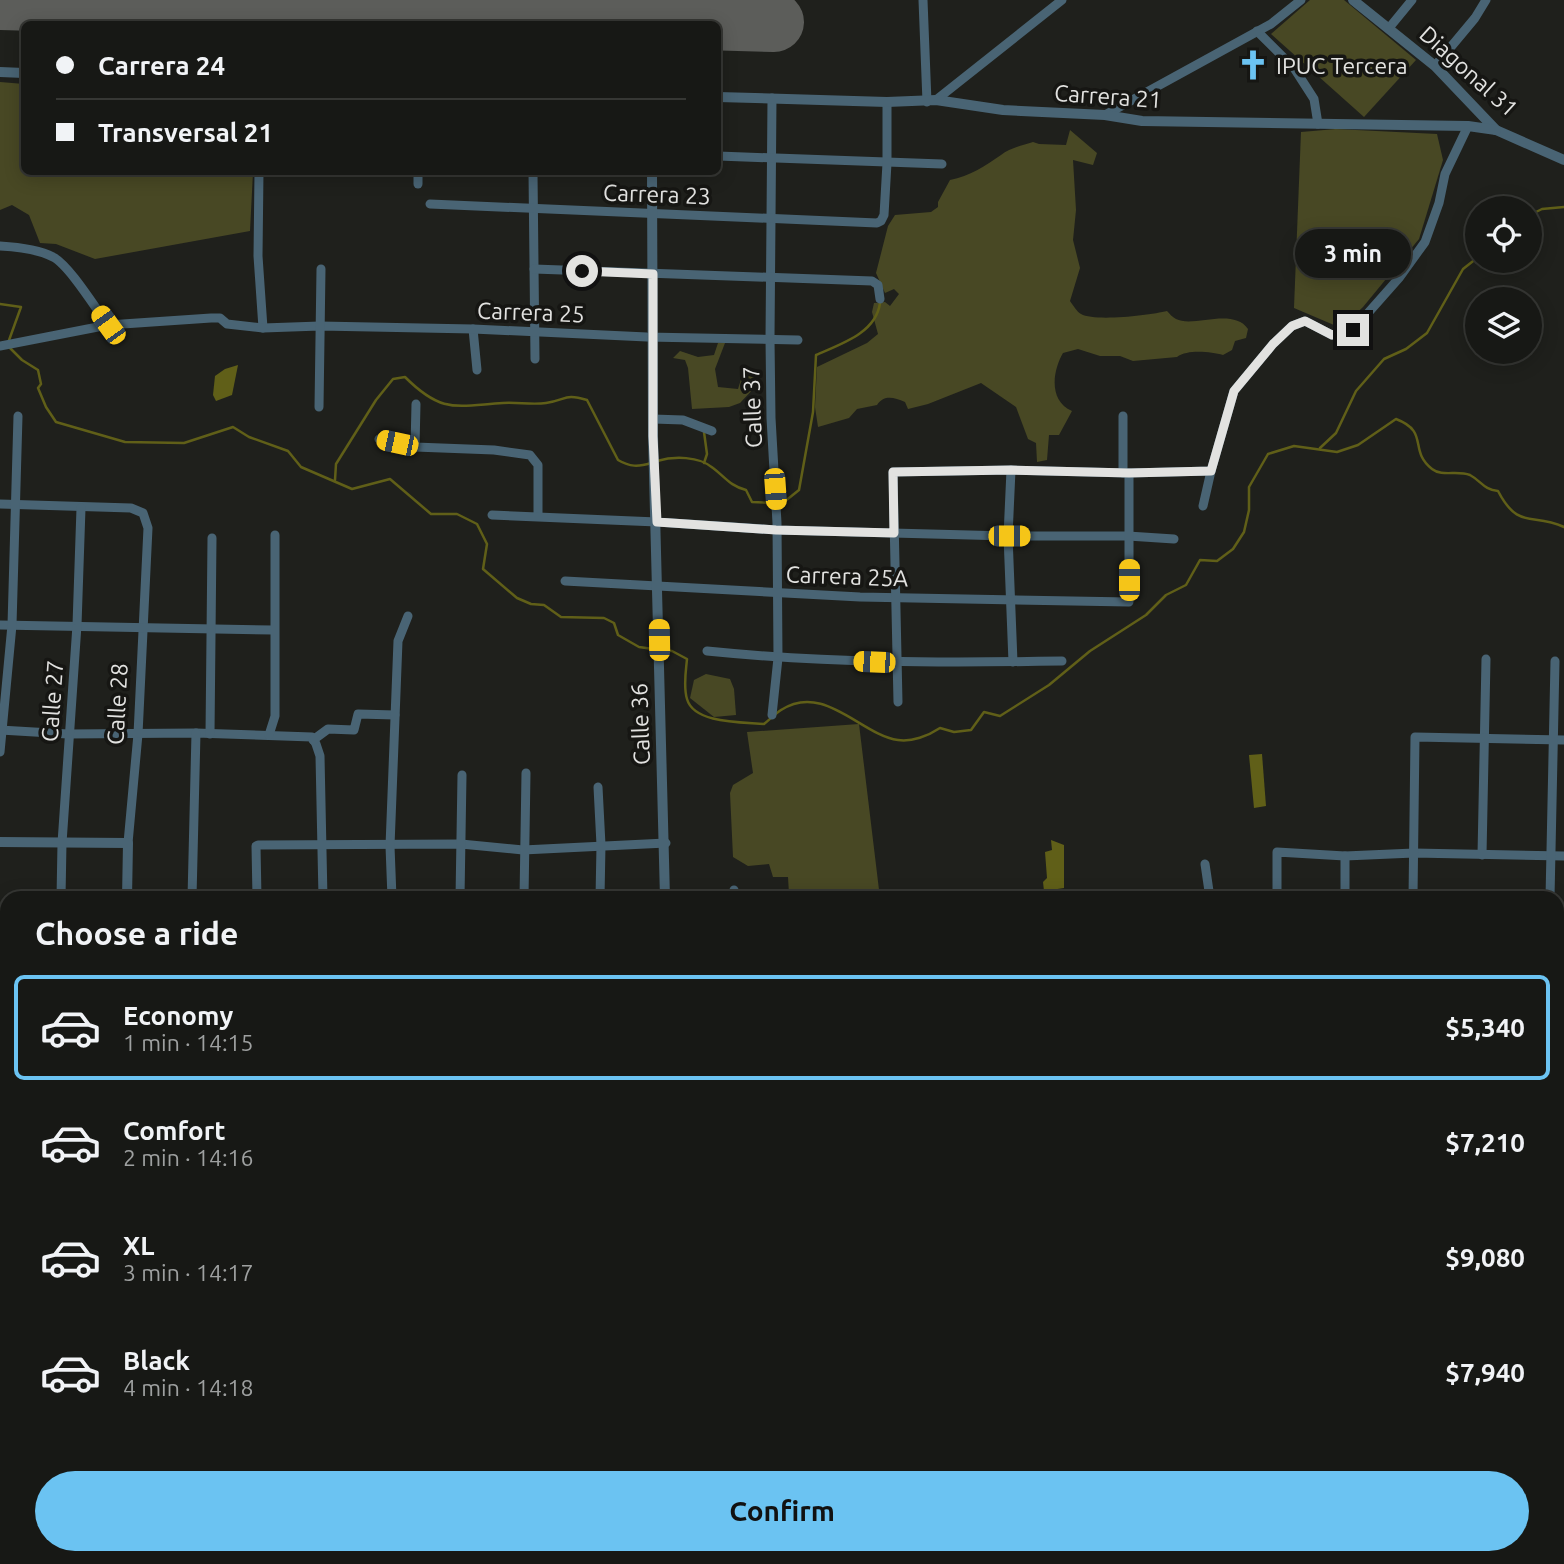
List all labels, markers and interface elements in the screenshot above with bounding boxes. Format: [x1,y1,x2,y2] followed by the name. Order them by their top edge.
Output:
[1415,21,1523,121] street label: Diagonal 31
[1236,48,1270,82] church icon: IPUC Tercera
[98,51,225,80] text: Carrera 24
[1276,53,1408,78] place label: IPUC Tercera
[1053,80,1163,112] street label: Carrera 21
[98,118,273,147] text: Transversal 21
[603,180,711,208] street label: Carrera 23
[1465,196,1542,364] map controls
[1465,196,1542,273] button: locate
[1295,229,1411,278] callout: 3 min
[1324,241,1382,266] text: 3 min
[566,255,598,287] route start
[1465,287,1542,364] button: layers
[477,298,585,326] street label: Carrera 25
[88,302,129,348] car
[1337,314,1369,346] route end
[738,366,766,448] street label: Calle 37
[375,428,420,458] car
[764,467,787,511] car
[989,526,1031,547] car
[1119,559,1140,601] car
[785,561,909,591] street label: Carrera 25A
[649,619,670,661] car
[853,651,896,673] car
[37,659,67,743] street label: Calle 27
[102,662,132,746] street label: Calle 28
[626,683,654,765] street label: Calle 36
[35,915,238,951] text: Choose a ride
[39,996,102,1059] icon: car
[123,1001,233,1030] text: Economy
[1445,1013,1525,1042] text: $5,340
[123,1030,254,1055] text: 1 min · 14:15
[39,1111,102,1174] icon: car
[123,1116,226,1145] text: Comfort
[1445,1128,1525,1157] text: $7,210
[123,1145,254,1170] text: 2 min · 14:16
[39,1226,102,1289] icon: car
[123,1231,154,1260] text: XL
[1445,1243,1525,1272] text: $9,080
[123,1260,254,1285] text: 3 min · 14:17
[39,1341,102,1404] icon: car
[123,1346,190,1375] text: Black
[1445,1358,1525,1387] text: $7,940
[123,1375,254,1400] text: 4 min · 14:18
[35,1471,1529,1551] button: Confirm

